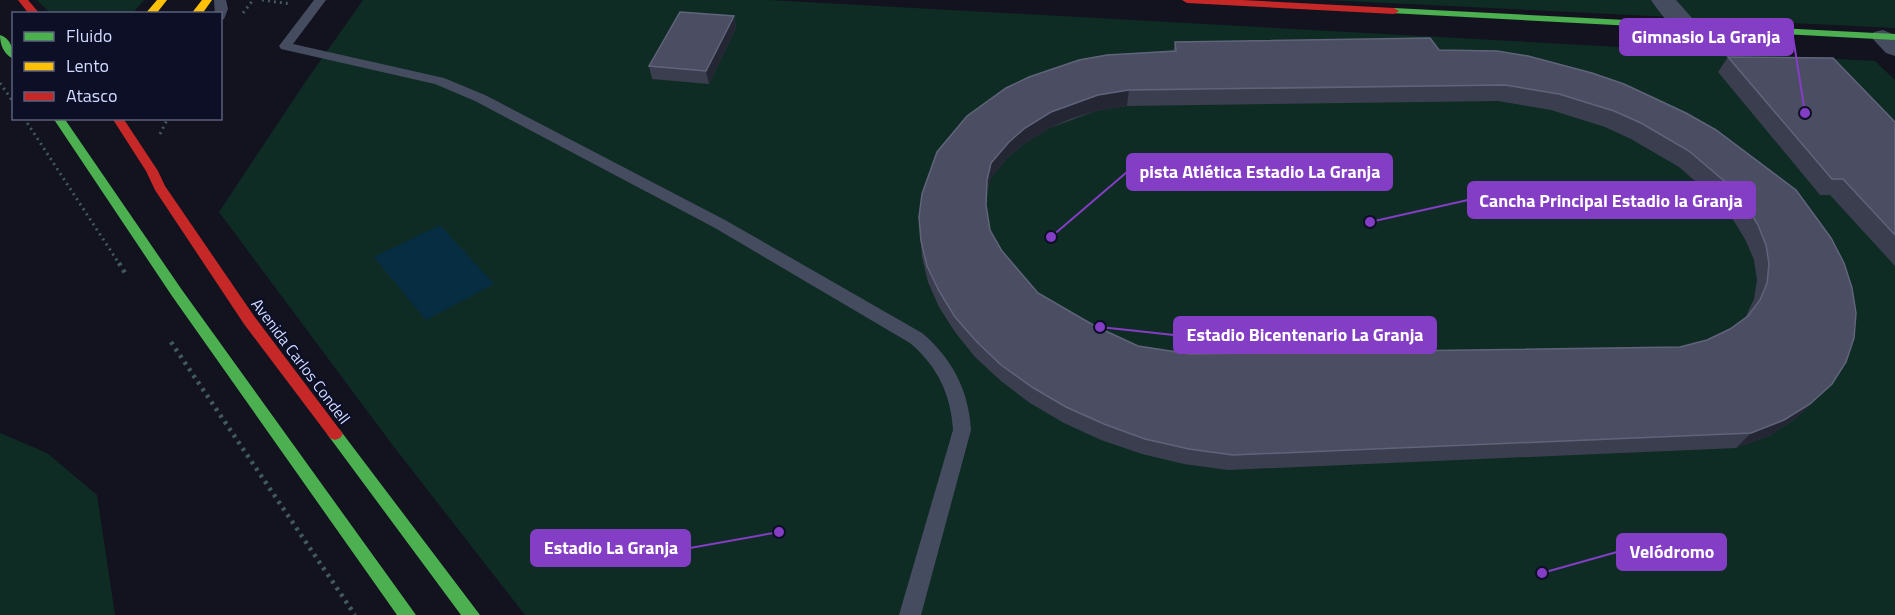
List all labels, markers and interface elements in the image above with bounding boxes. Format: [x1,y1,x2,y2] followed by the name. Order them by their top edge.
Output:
[12,12,222,120] legend
[1620,19,1793,55] callout: Gimnasio La Granja
[66,22,112,49] text: Fluido
[1632,23,1780,50] text: Gimnasio La Granja
[66,52,109,79] text: Lento
[66,82,117,109] text: Atasco
[1127,154,1392,190] callout: pista Atlética Estadio La Granja
[1140,158,1380,185] text: pista Atlética Estadio La Granja
[1468,182,1755,218] callout: Cancha Principal Estadio la Granja
[1479,187,1743,214] text: Cancha Principal Estadio la Granja
[246,293,356,429] street label: Avenida Carlos Condell
[1174,317,1436,353] callout: Estadio Bicentenario La Granja
[1186,321,1424,348] text: Estadio Bicentenario La Granja
[531,530,690,566] callout: Estadio La Granja
[544,534,678,561] text: Estadio La Granja
[1617,534,1726,570] callout: Velódromo
[1630,538,1714,565] text: Velódromo

